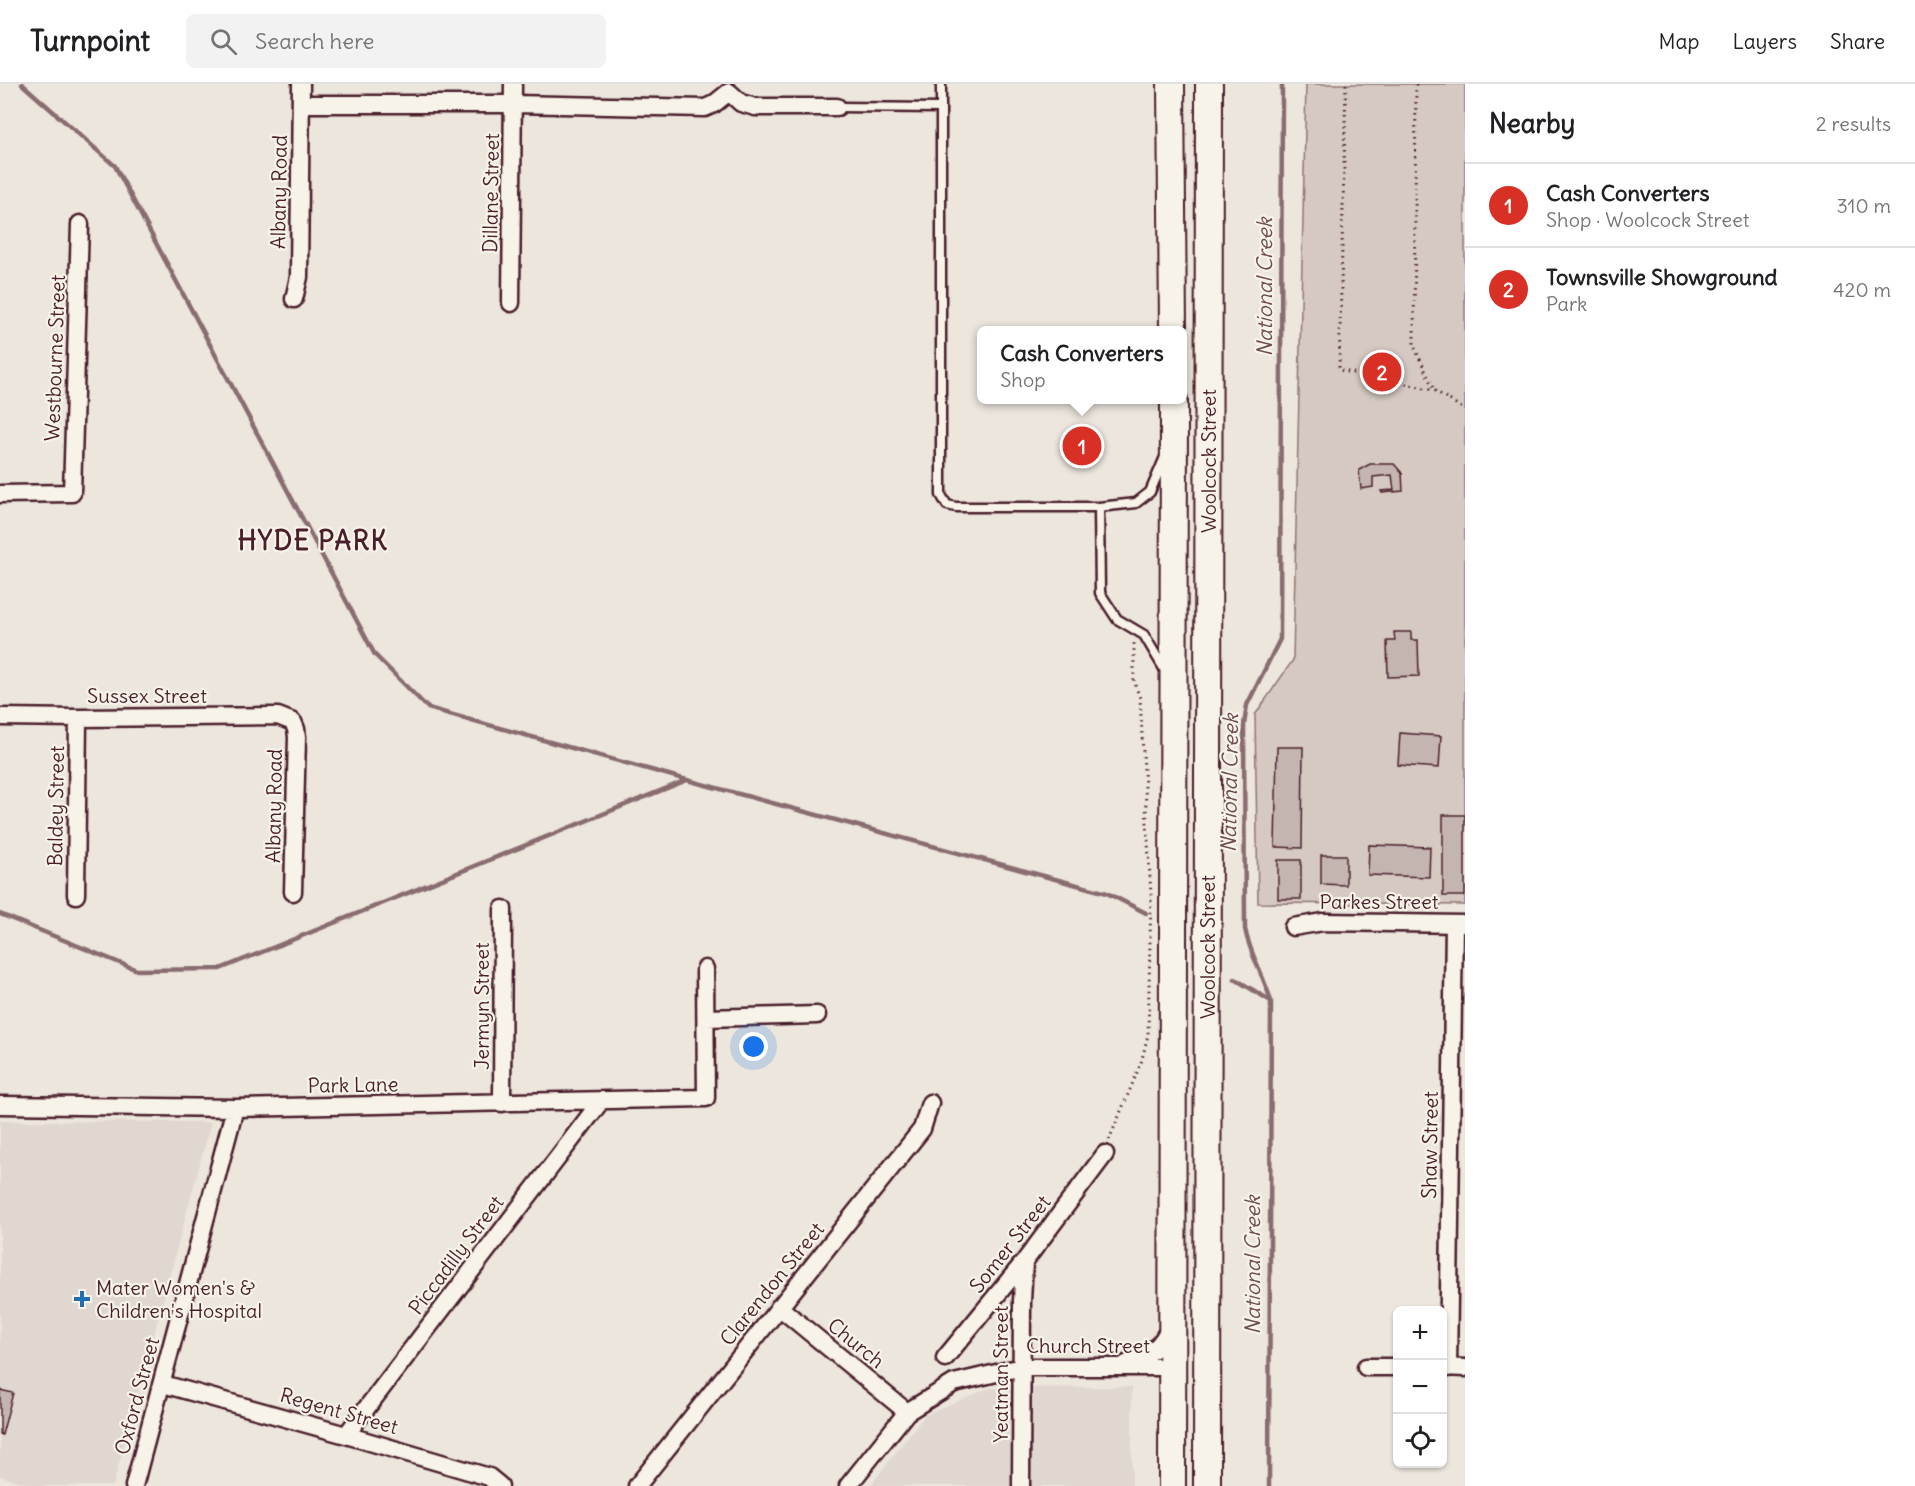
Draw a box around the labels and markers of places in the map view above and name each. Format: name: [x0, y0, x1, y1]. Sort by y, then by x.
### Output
pin: 2: [1362, 350, 1402, 394]
pin: 1: [1062, 424, 1102, 469]
place label: Mater Women's & Children's Hospital: [96, 1275, 262, 1323]
marker: Mater Women's & Children's Hospital: [73, 1290, 91, 1308]

